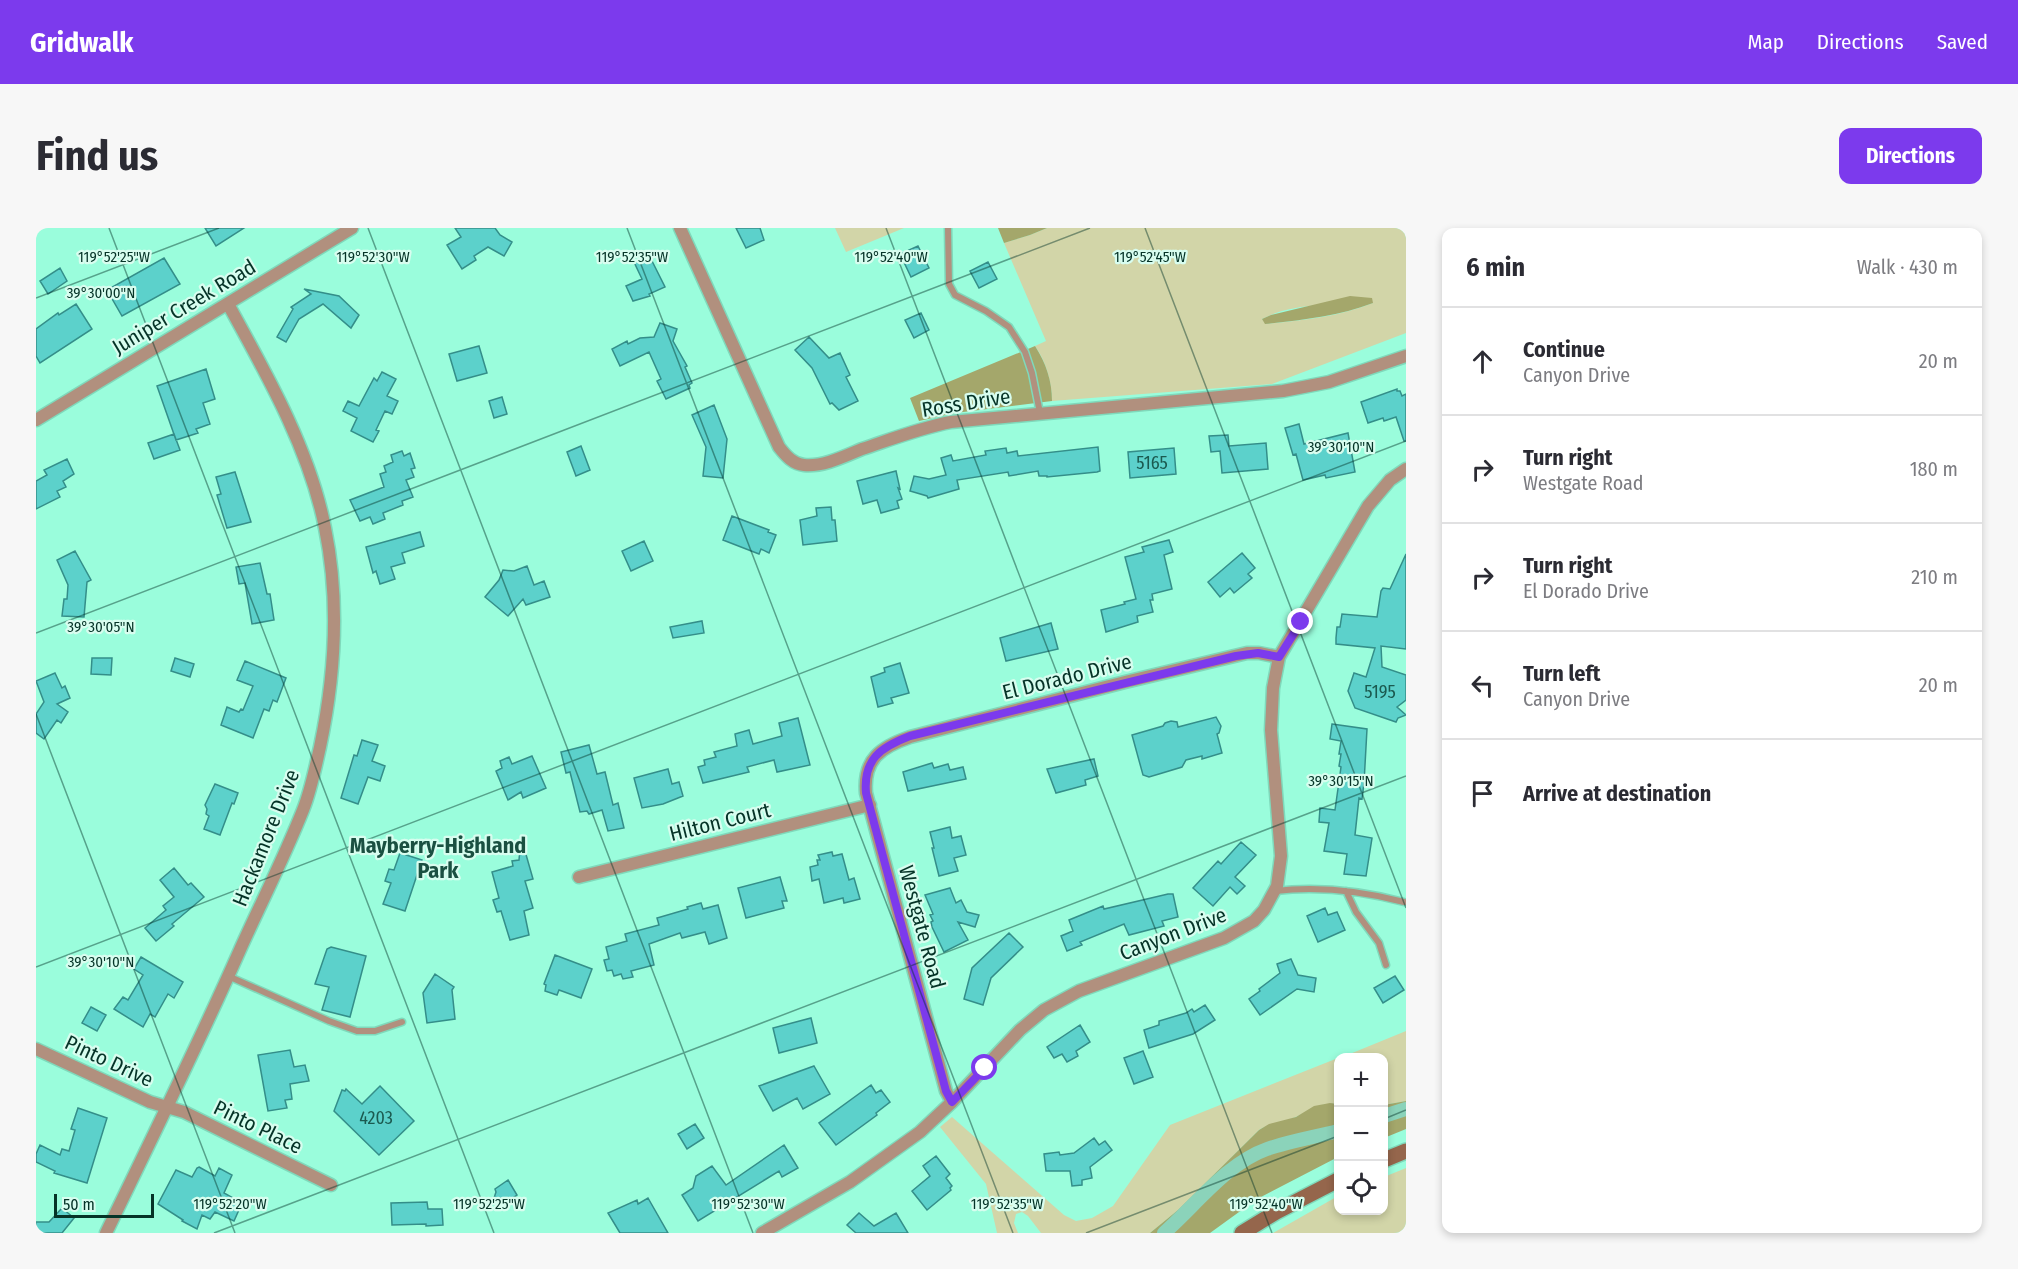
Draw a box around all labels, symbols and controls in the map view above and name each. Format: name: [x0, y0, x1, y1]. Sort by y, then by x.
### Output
text: Gridwalk: [30, 26, 134, 59]
text: Map: [1747, 29, 1784, 55]
text: Directions: [1817, 29, 1904, 55]
text: Saved: [1937, 29, 1988, 55]
button: Directions: [1839, 128, 1982, 184]
text: Find us: [36, 131, 158, 181]
text: 119°52'25"W: [78, 248, 150, 266]
text: 119°52'30"W: [336, 248, 410, 266]
text: 119°52'35"W: [596, 248, 668, 266]
text: 119°52'40"W: [854, 248, 928, 266]
text: 119°52'45"W: [1114, 248, 1186, 266]
text: 6 min: [1466, 252, 1525, 283]
street label: Juniper Creek Road: [107, 254, 261, 360]
text: Walk · 430 m: [1857, 255, 1958, 279]
text: 39°30'00"N: [67, 284, 135, 302]
text: Continue: [1523, 336, 1605, 363]
icon: ahead: [1466, 345, 1499, 378]
text: 20 m: [1919, 349, 1958, 373]
text: Canyon Drive: [1523, 363, 1630, 387]
street label: Ross Drive: [920, 383, 1012, 423]
text: 39°30'10"N: [1308, 438, 1374, 456]
text: Turn right: [1523, 444, 1612, 471]
house number: 5165: [1136, 452, 1168, 474]
icon: right: [1466, 453, 1499, 486]
text: 180 m: [1910, 457, 1958, 481]
text: Westgate Road: [1523, 471, 1644, 495]
text: Turn right: [1523, 552, 1612, 579]
icon: right: [1466, 561, 1499, 594]
text: 210 m: [1911, 565, 1958, 589]
text: El Dorado Drive: [1523, 579, 1649, 603]
route end: [1287, 608, 1313, 634]
text: 39°30'05"N: [67, 618, 135, 636]
street label: El Dorado Drive: [1000, 648, 1134, 706]
text: Turn left: [1523, 660, 1601, 687]
icon: left: [1466, 669, 1499, 702]
text: 20 m: [1919, 673, 1958, 697]
house number: 5195: [1364, 681, 1396, 703]
text: Canyon Drive: [1523, 687, 1630, 711]
street label: Hackamore Drive: [227, 766, 305, 910]
text: 39°30'15"N: [1308, 772, 1374, 790]
icon: arrive: [1466, 777, 1499, 810]
text: Arrive at destination: [1523, 780, 1711, 807]
street label: Hilton Court: [667, 797, 774, 847]
district label: Mayberry-Highland Park: [350, 832, 526, 884]
street label: Westgate Road: [893, 863, 951, 991]
street label: Canyon Drive: [1116, 902, 1230, 966]
text: 39°30'10"N: [68, 953, 134, 971]
street label: Pinto Drive: [61, 1029, 157, 1093]
map controls: [1334, 1053, 1388, 1215]
button: +: [1334, 1053, 1388, 1107]
route start: [971, 1054, 997, 1080]
street label: Pinto Place: [209, 1094, 307, 1160]
house number: 4203: [359, 1107, 393, 1129]
button: −: [1334, 1107, 1388, 1161]
button: locate: [1334, 1161, 1388, 1215]
scale bar: [54, 1191, 154, 1218]
text: 50 m: [63, 1195, 95, 1214]
text: 119°52'20"W: [193, 1195, 267, 1213]
text: 119°52'25"W: [453, 1195, 525, 1213]
text: 119°52'30"W: [711, 1195, 785, 1213]
text: 119°52'35"W: [971, 1195, 1043, 1213]
text: 119°52'40"W: [1229, 1195, 1303, 1213]

